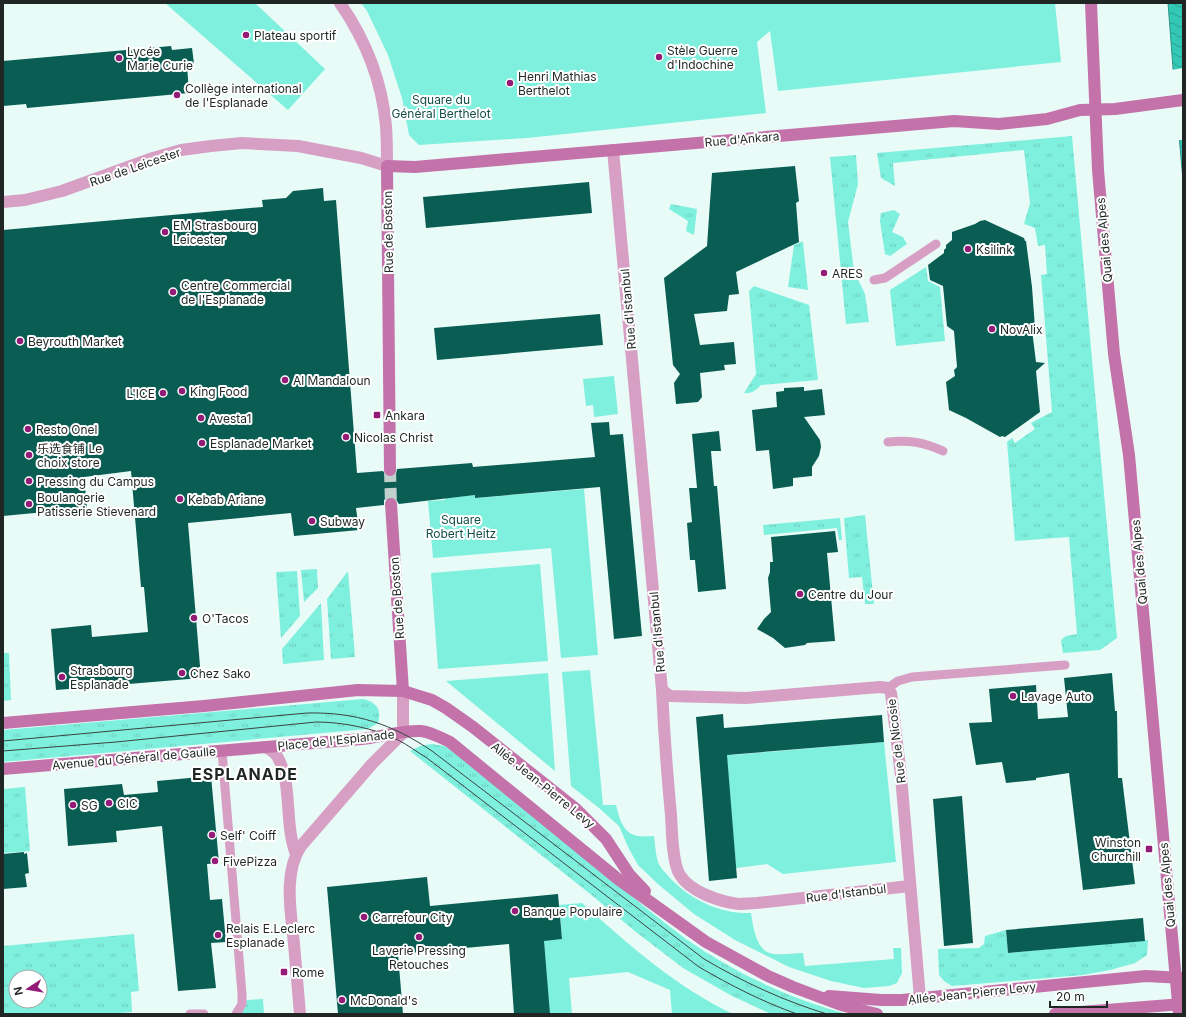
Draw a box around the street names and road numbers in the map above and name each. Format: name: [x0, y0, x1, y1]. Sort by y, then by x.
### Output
street label: Rue d'Ankara: [704, 128, 780, 150]
street label: Rue de Leicester: [88, 144, 183, 190]
street label: Rue de Boston: [380, 191, 396, 273]
street label: Quai des Alpes: [1093, 197, 1115, 283]
street label: Rue d'Istanbul: [617, 268, 639, 350]
street label: Quai des Alpes: [1128, 519, 1150, 605]
street label: Rue de Boston: [387, 556, 407, 640]
street label: Rue d'Istanbul: [646, 591, 668, 673]
street label: Rue de Nicosie: [883, 698, 909, 784]
street label: Place de l'Esplanade: [277, 726, 395, 754]
street label: Allée Jean-Pierre Levy: [488, 739, 598, 832]
street label: Avenue du Général de Gaulle: [52, 743, 216, 773]
street label: Quai des Alpes: [1156, 842, 1178, 928]
street label: Rue d'Istanbul: [805, 881, 887, 905]
street label: Allée Jean-Pierre Levy: [907, 979, 1037, 1007]

